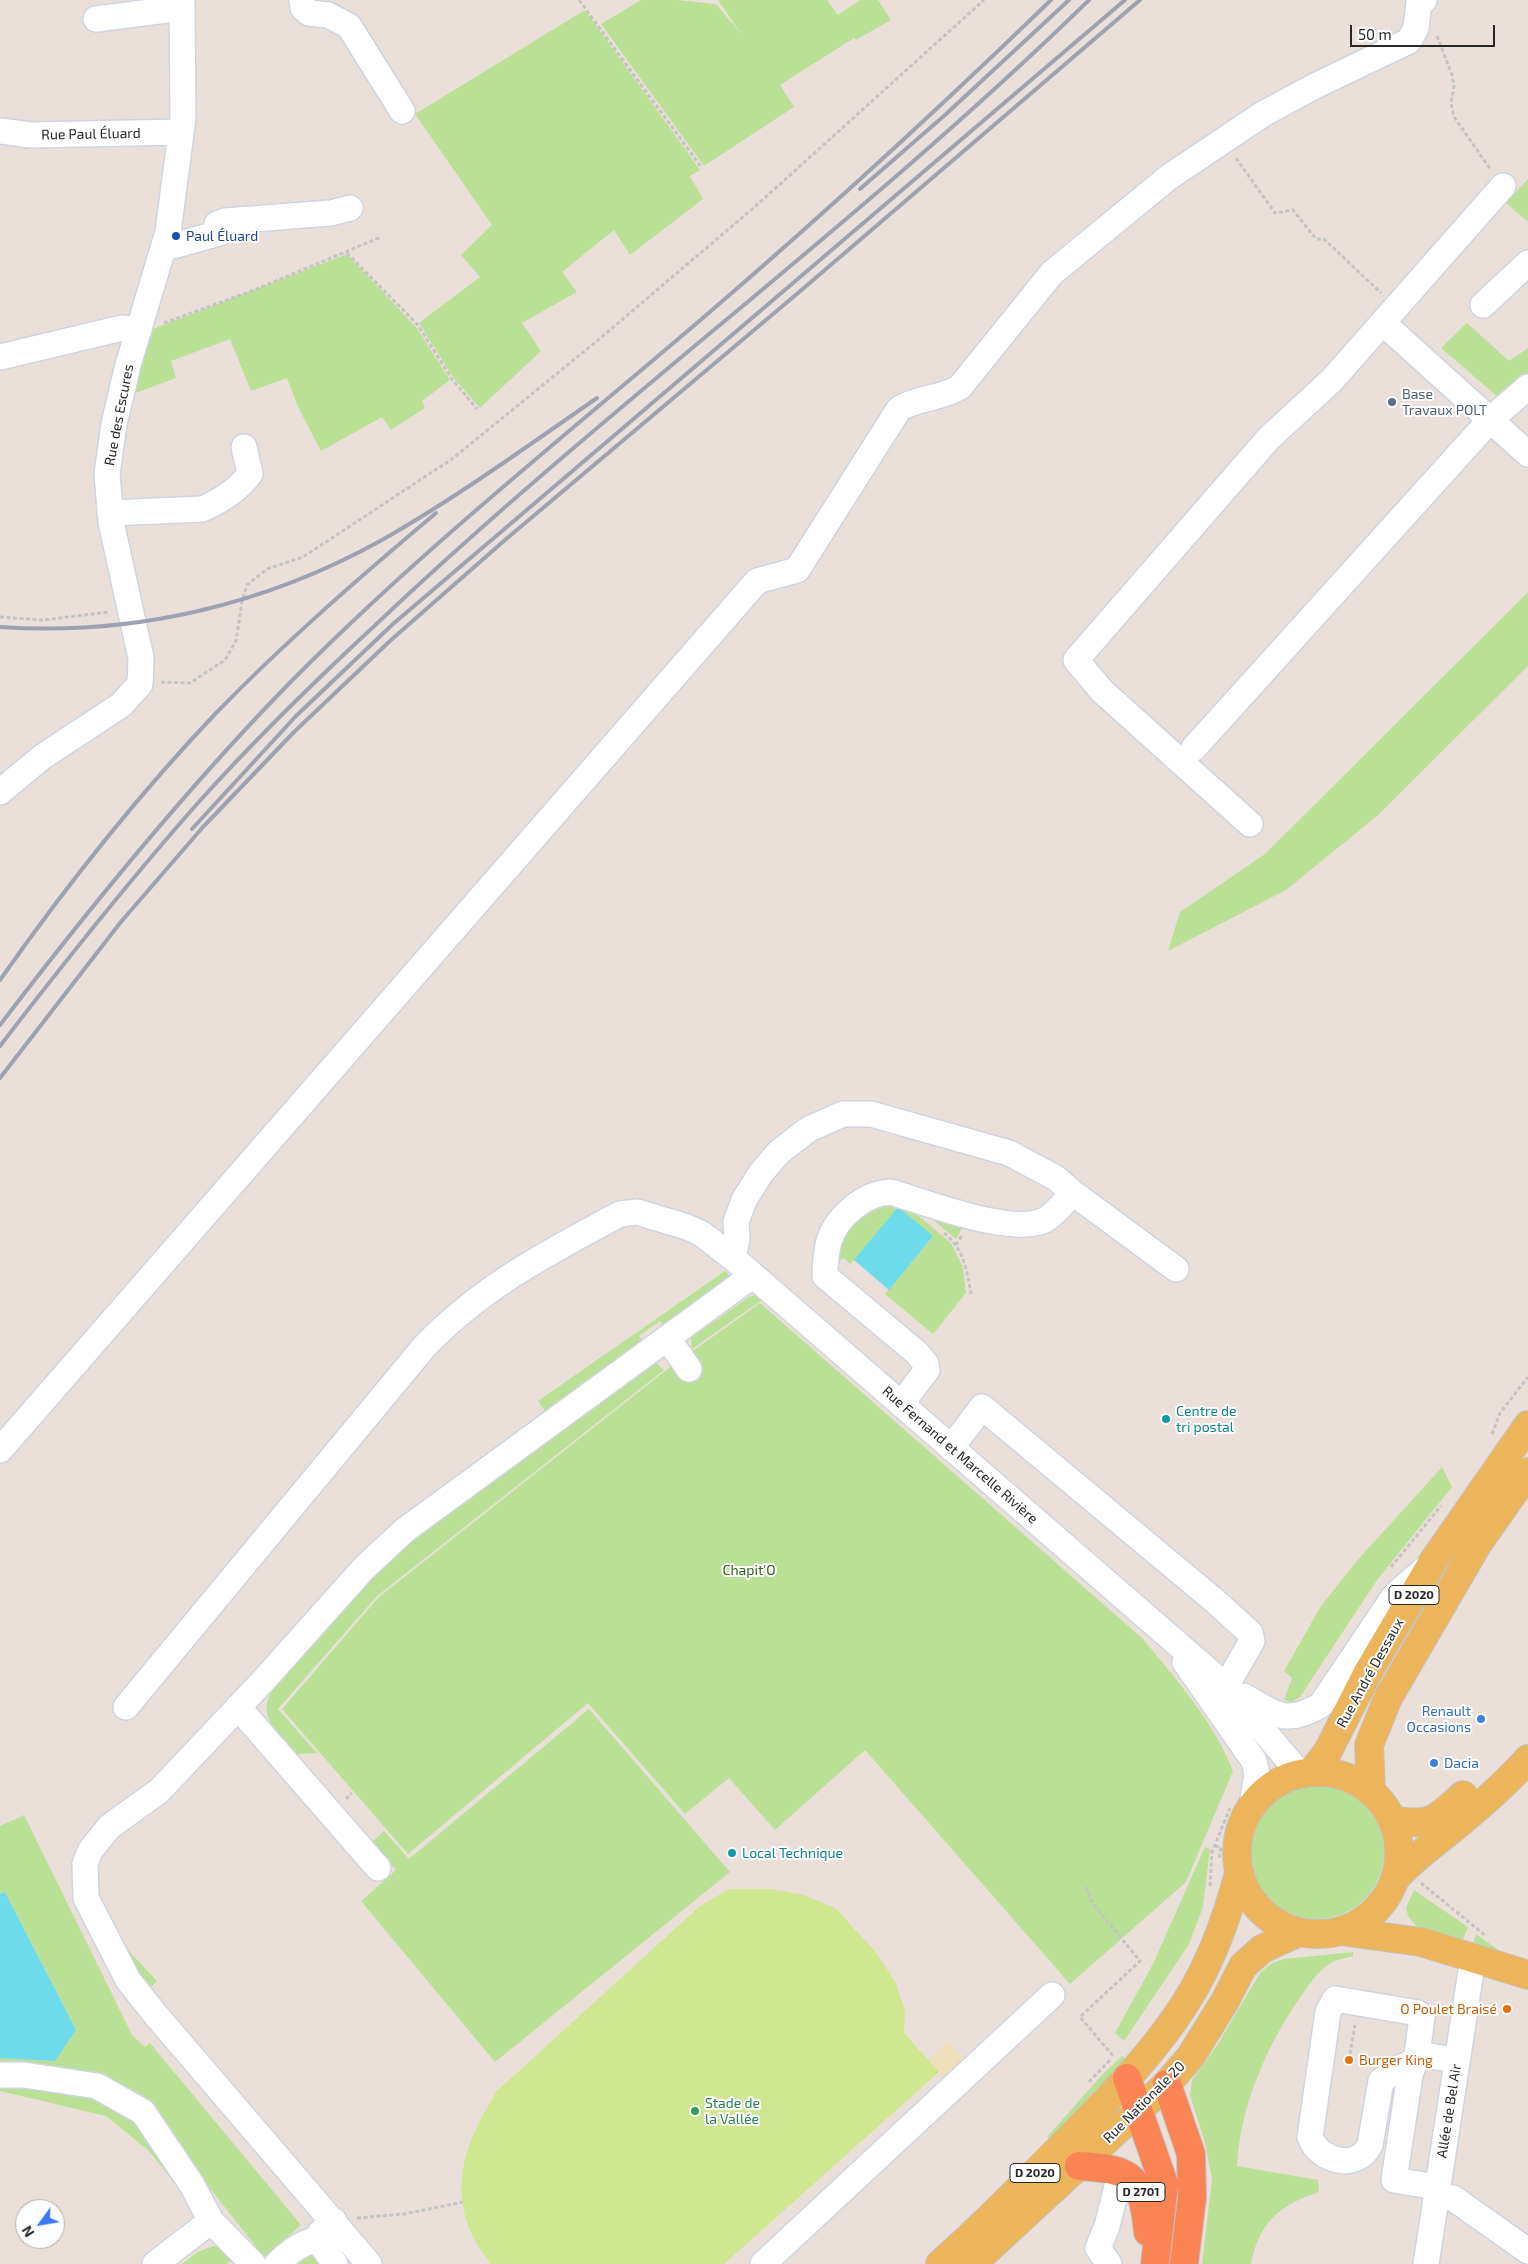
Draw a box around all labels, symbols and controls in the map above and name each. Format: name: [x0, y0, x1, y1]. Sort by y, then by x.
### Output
scale bar: [1353, 15, 1498, 47]
text: 50 m: [1358, 25, 1392, 43]
street label: Rue Paul Éluard: [41, 125, 141, 143]
place label: Paul Éluard: [186, 228, 258, 244]
marker: Paul Éluard: [170, 230, 182, 242]
street label: Rue des Escures: [101, 363, 137, 467]
place label: Base Travaux POLT: [1402, 386, 1487, 418]
marker: Base Travaux POLT: [1386, 396, 1398, 408]
street label: Rue Fernand et Marcelle Rivière: [879, 1383, 1041, 1527]
place label: Centre de tri postal: [1176, 1403, 1237, 1435]
marker: Centre de tri postal: [1160, 1413, 1172, 1425]
park label: Chapit'O: [722, 1562, 776, 1578]
road number: D 2020: [1389, 1586, 1439, 1604]
street label: Rue André Dessaux: [1333, 1615, 1407, 1731]
place label: Renault Occasions: [1407, 1703, 1471, 1735]
marker: Renault Occasions: [1475, 1713, 1487, 1725]
place label: Dacia: [1444, 1755, 1479, 1771]
marker: Dacia: [1428, 1757, 1440, 1769]
place label: Local Technique: [742, 1845, 843, 1861]
marker: Local Technique: [726, 1847, 738, 1859]
place label: O Poulet Braisé: [1400, 2001, 1497, 2017]
marker: O Poulet Braisé: [1501, 2003, 1513, 2015]
place label: Burger King: [1359, 2052, 1433, 2068]
marker: Burger King: [1343, 2054, 1355, 2066]
street label: Rue Nationale 20: [1100, 2058, 1188, 2146]
street label: Allée de Bel Air: [1433, 2063, 1465, 2159]
place label: Stade de la Vallée: [705, 2095, 760, 2128]
marker: Stade de la Vallée: [689, 2105, 701, 2117]
road number: D 2020: [1010, 2164, 1060, 2182]
road number: D 2701: [1117, 2182, 1165, 2202]
north arrow: [15, 2199, 65, 2249]
text: N: [18, 2223, 38, 2240]

